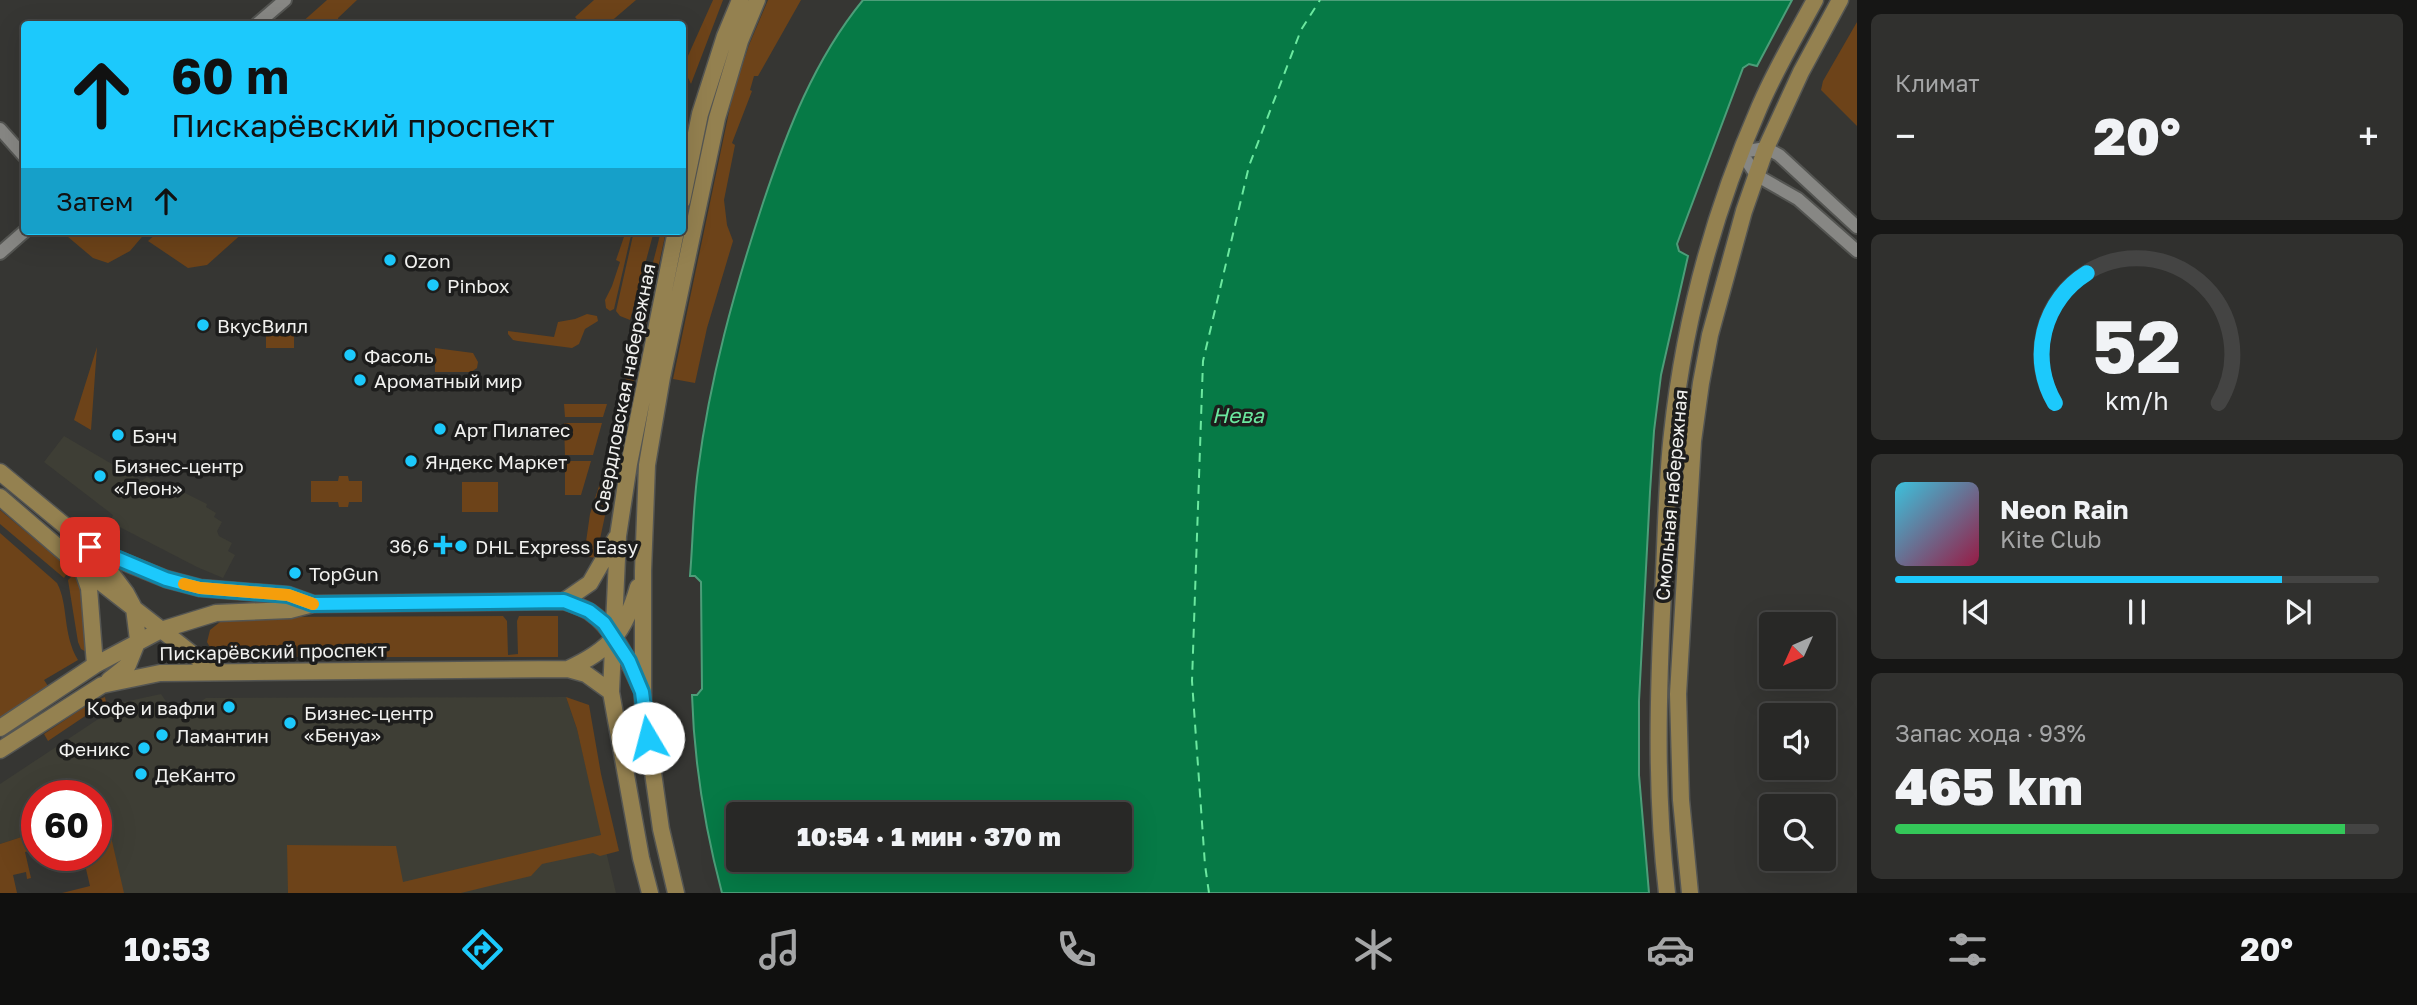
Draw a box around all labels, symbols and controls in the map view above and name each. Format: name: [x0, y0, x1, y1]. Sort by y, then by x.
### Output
text: 60 m: [171, 46, 289, 105]
icon: ahead: [56, 49, 147, 140]
text: Климат: [1895, 69, 1980, 97]
text: 20°: [2094, 104, 2180, 166]
text: Пискарёвский проспект: [171, 106, 555, 144]
text: −: [1895, 113, 1916, 158]
text: +: [2358, 113, 2379, 158]
icon: ahead: [147, 182, 185, 220]
text: Затем: [56, 186, 133, 217]
place label: Ozon: [404, 249, 451, 272]
marker: Ozon: [382, 252, 398, 268]
street label: Свердловская набережная: [588, 261, 660, 515]
place label: Pinbox: [447, 274, 509, 297]
marker: Pinbox: [425, 277, 441, 293]
text: 52: [2093, 302, 2181, 389]
place label: ВкусВилл: [217, 314, 308, 337]
marker: ВкусВилл: [195, 317, 211, 333]
place label: Фасоль: [364, 344, 434, 367]
marker: Фасоль: [342, 347, 358, 363]
place label: Ароматный мир: [374, 369, 522, 392]
marker: Ароматный мир: [352, 372, 368, 388]
text: km/h: [2105, 384, 2169, 415]
street label: Смольная набережная: [1650, 388, 1692, 602]
water label: Нева: [1212, 402, 1265, 428]
place label: Арт Пилатес: [454, 418, 570, 441]
marker: Арт Пилатес: [432, 421, 448, 437]
place label: Бэнч: [132, 424, 177, 447]
marker: Бэнч: [110, 427, 126, 443]
place label: Яндекс Маркет: [425, 450, 567, 473]
marker: Яндекс Маркет: [403, 453, 419, 469]
place label: Бизнес-центр «Леон»: [114, 454, 244, 499]
marker: Бизнес-центр «Леон»: [92, 468, 108, 484]
text: Neon Rain: [2000, 494, 2129, 525]
pin: [60, 517, 120, 577]
text: Kite Club: [2000, 525, 2101, 553]
icon: arrive: [71, 528, 109, 566]
place label: 36,6: [389, 534, 429, 557]
place label: DHL Express Easy: [475, 535, 638, 558]
marker: 36,6: [435, 537, 451, 553]
marker: DHL Express Easy: [453, 538, 469, 554]
place label: TopGun: [309, 562, 379, 585]
marker: TopGun: [287, 565, 303, 581]
icon: previous: [1957, 593, 1995, 631]
icon: pause: [2118, 593, 2156, 631]
icon: next: [2279, 593, 2317, 631]
north arrow: [1759, 612, 1836, 690]
map controls: [1759, 612, 1836, 871]
street label: Пискарёвский проспект: [159, 638, 387, 664]
place label: Кофе и вафли: [86, 696, 215, 719]
marker: Кофе и вафли: [221, 699, 237, 715]
place label: Бизнес-центр «Бенуа»: [304, 701, 434, 746]
position arrow: [611, 701, 685, 775]
button: sound: [1759, 703, 1836, 780]
marker: Бизнес-центр «Бенуа»: [282, 715, 298, 731]
text: Запас хода · 93%: [1895, 719, 2086, 747]
place label: Ламантин: [176, 724, 269, 747]
marker: Ламантин: [154, 727, 170, 743]
place label: Феникс: [59, 737, 130, 760]
marker: Феникс: [136, 740, 152, 756]
text: 465 km: [1895, 754, 2083, 816]
place label: ДеКанто: [155, 763, 236, 786]
marker: ДеКанто: [133, 766, 149, 782]
speed limit sign: 60: [21, 780, 112, 871]
button: search: [1759, 794, 1836, 871]
text: 10:54 · 1 мин · 370 m: [797, 821, 1061, 852]
icon: directions: [458, 925, 507, 974]
icon: music: [755, 925, 804, 974]
icon: phone: [1052, 925, 1101, 974]
icon: climate: [1349, 925, 1398, 974]
icon: car: [1646, 925, 1695, 974]
icon: filters: [1943, 925, 1992, 974]
text: 10:53: [124, 930, 211, 968]
text: 20°: [2240, 930, 2293, 968]

